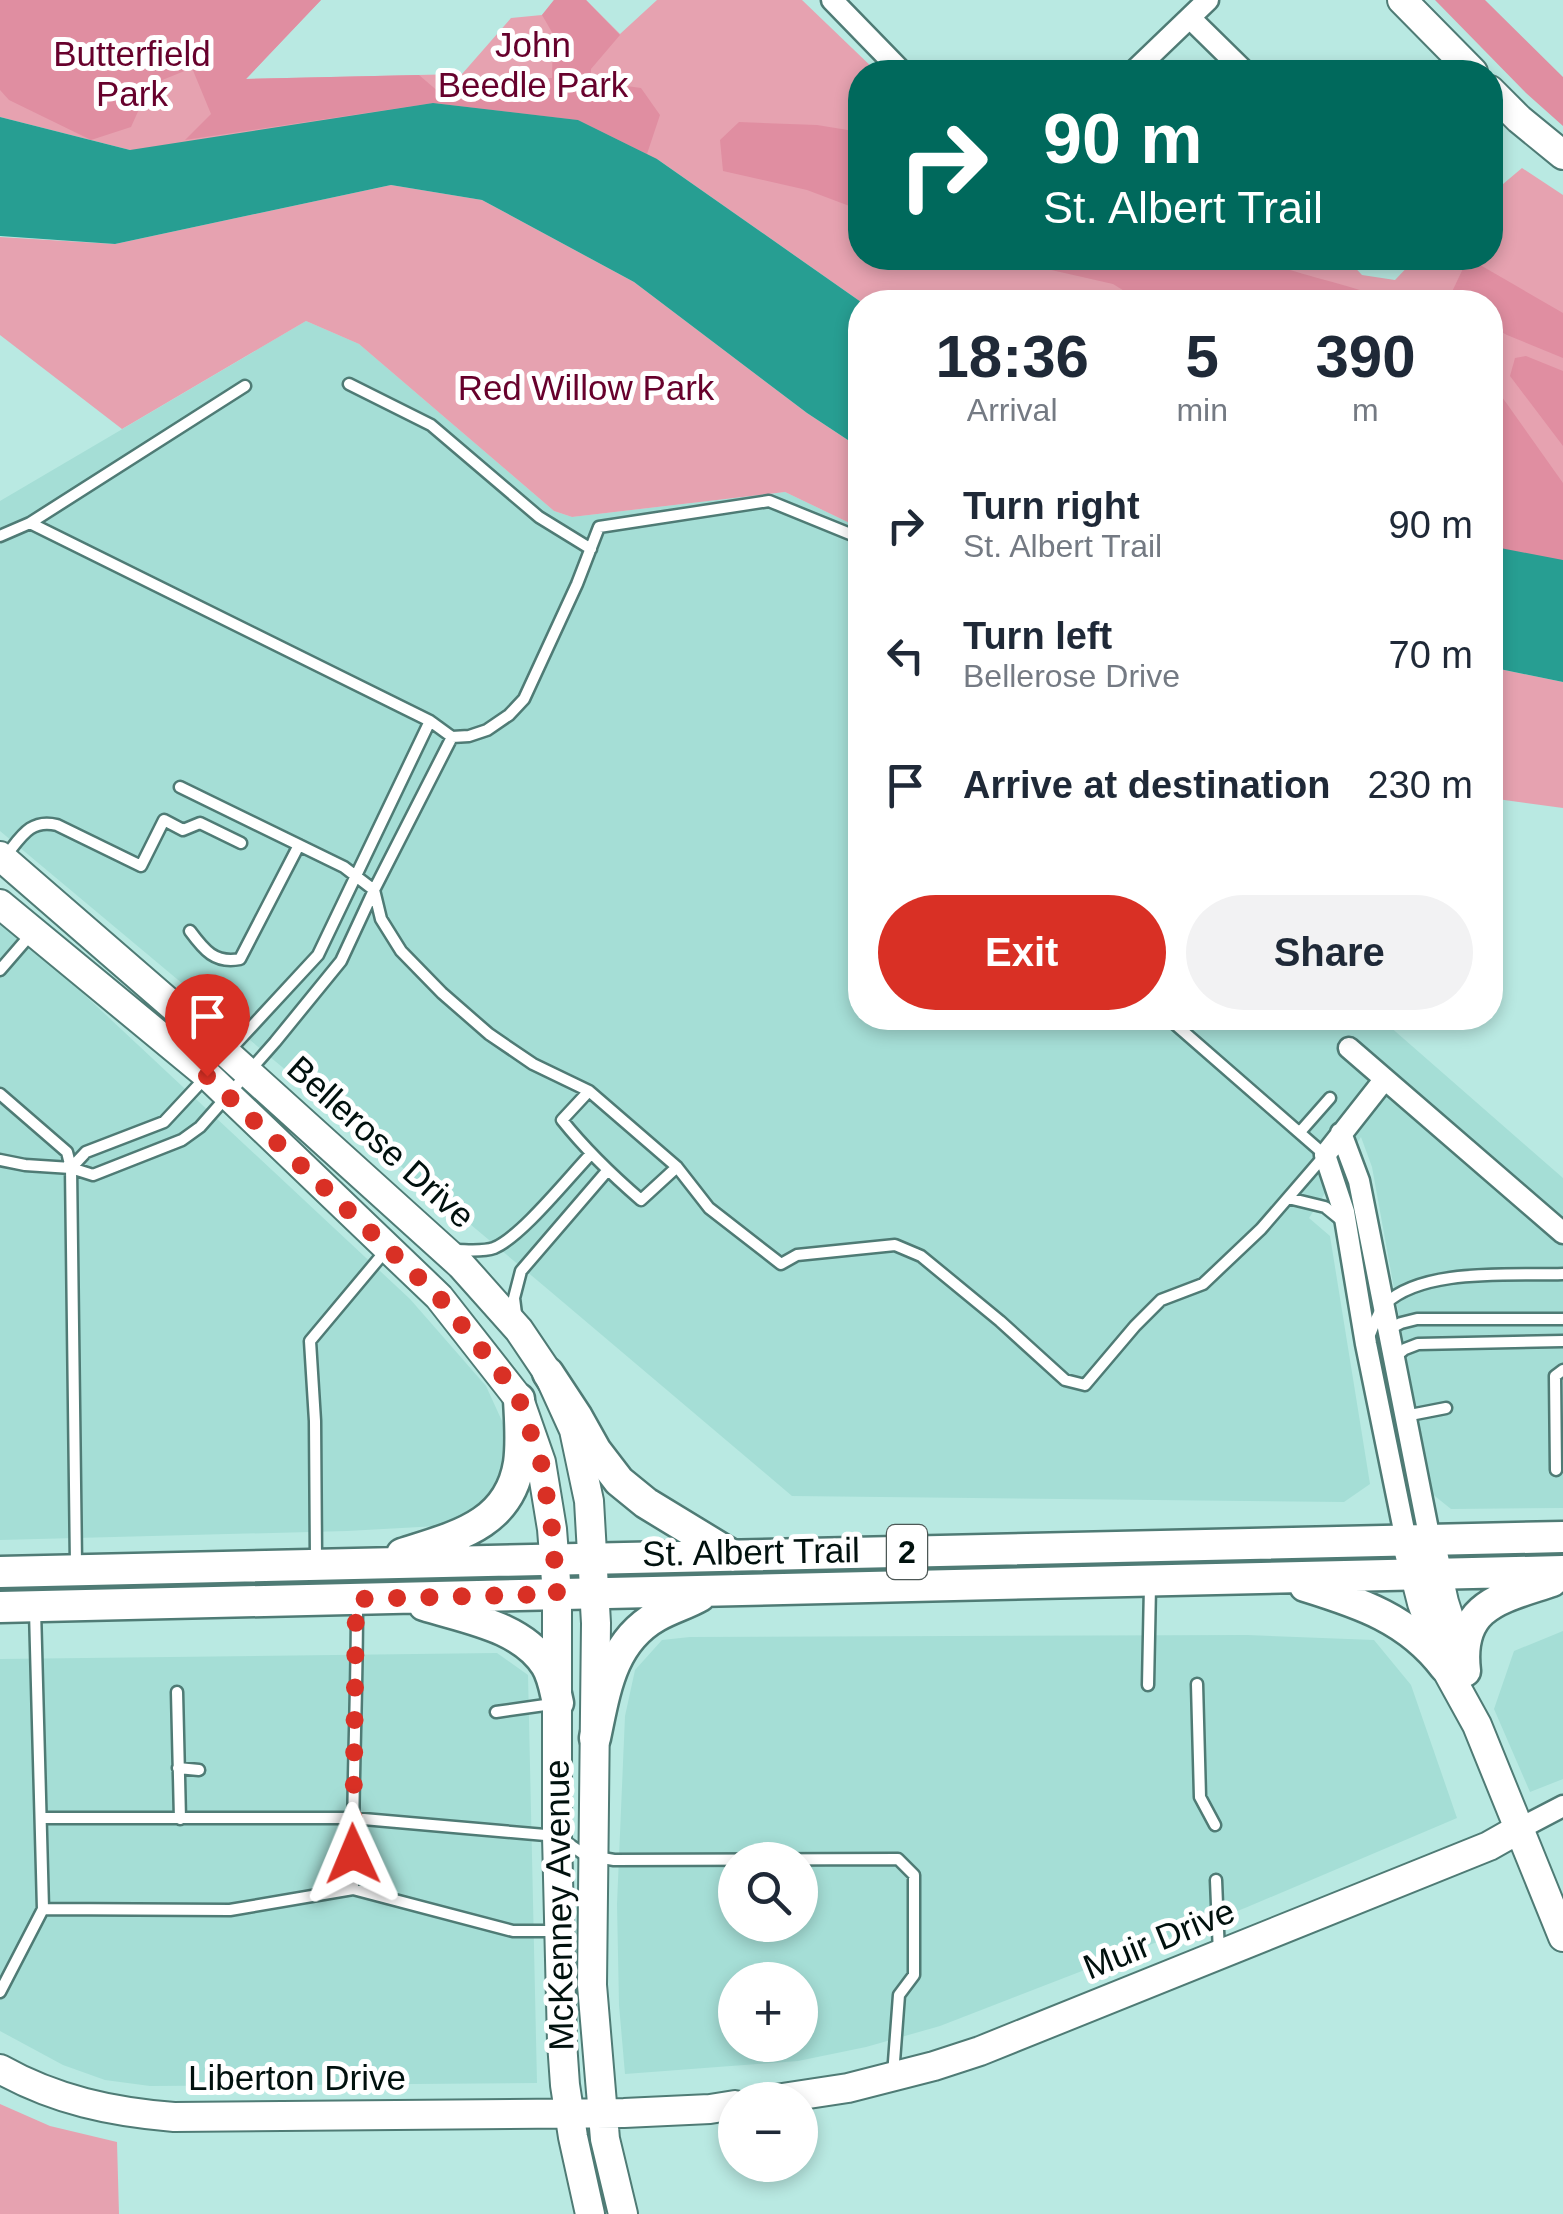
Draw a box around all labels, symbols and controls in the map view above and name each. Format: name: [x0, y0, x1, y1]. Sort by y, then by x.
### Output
park label: John Beedle Park: [438, 25, 629, 104]
park label: Butterfield Park: [53, 34, 211, 113]
icon: right: [878, 100, 1008, 230]
text: 90 m: [1043, 100, 1203, 178]
text: St. Albert Trail: [1043, 182, 1323, 233]
text: 18:36: [935, 323, 1089, 390]
text: 5: [1185, 323, 1219, 390]
text: 390: [1315, 323, 1416, 390]
park label: Red Willow Park: [458, 368, 715, 407]
text: Arrival: [967, 392, 1058, 428]
text: min: [1176, 392, 1228, 428]
text: m: [1352, 392, 1379, 428]
text: Turn right: [963, 485, 1140, 527]
icon: right: [878, 498, 933, 553]
text: 90 m: [1389, 504, 1473, 546]
text: St. Albert Trail: [963, 528, 1162, 564]
text: Turn left: [963, 615, 1112, 657]
icon: left: [878, 628, 933, 683]
text: 70 m: [1389, 634, 1473, 676]
text: Bellerose Drive: [963, 658, 1180, 694]
icon: arrive: [878, 758, 933, 813]
text: Arrive at destination: [963, 764, 1330, 806]
text: 230 m: [1367, 764, 1473, 806]
button: Exit: [878, 895, 1166, 1010]
button: Share: [1186, 895, 1473, 1010]
pin: [165, 974, 250, 1077]
icon: arrive: [180, 989, 235, 1044]
street label: Bellerose Drive: [280, 1048, 483, 1236]
road number: 2: [887, 1525, 927, 1579]
street label: St. Albert Trail: [642, 1530, 860, 1573]
street label: McKenney Avenue: [536, 1759, 581, 2051]
position arrow: [301, 1802, 405, 1906]
map controls: [718, 1842, 818, 2182]
button: search: [718, 1842, 818, 1942]
street label: Muir Drive: [1078, 1891, 1240, 1986]
button: +: [718, 1962, 818, 2062]
street label: Liberton Drive: [188, 2058, 406, 2097]
button: −: [718, 2082, 818, 2182]

